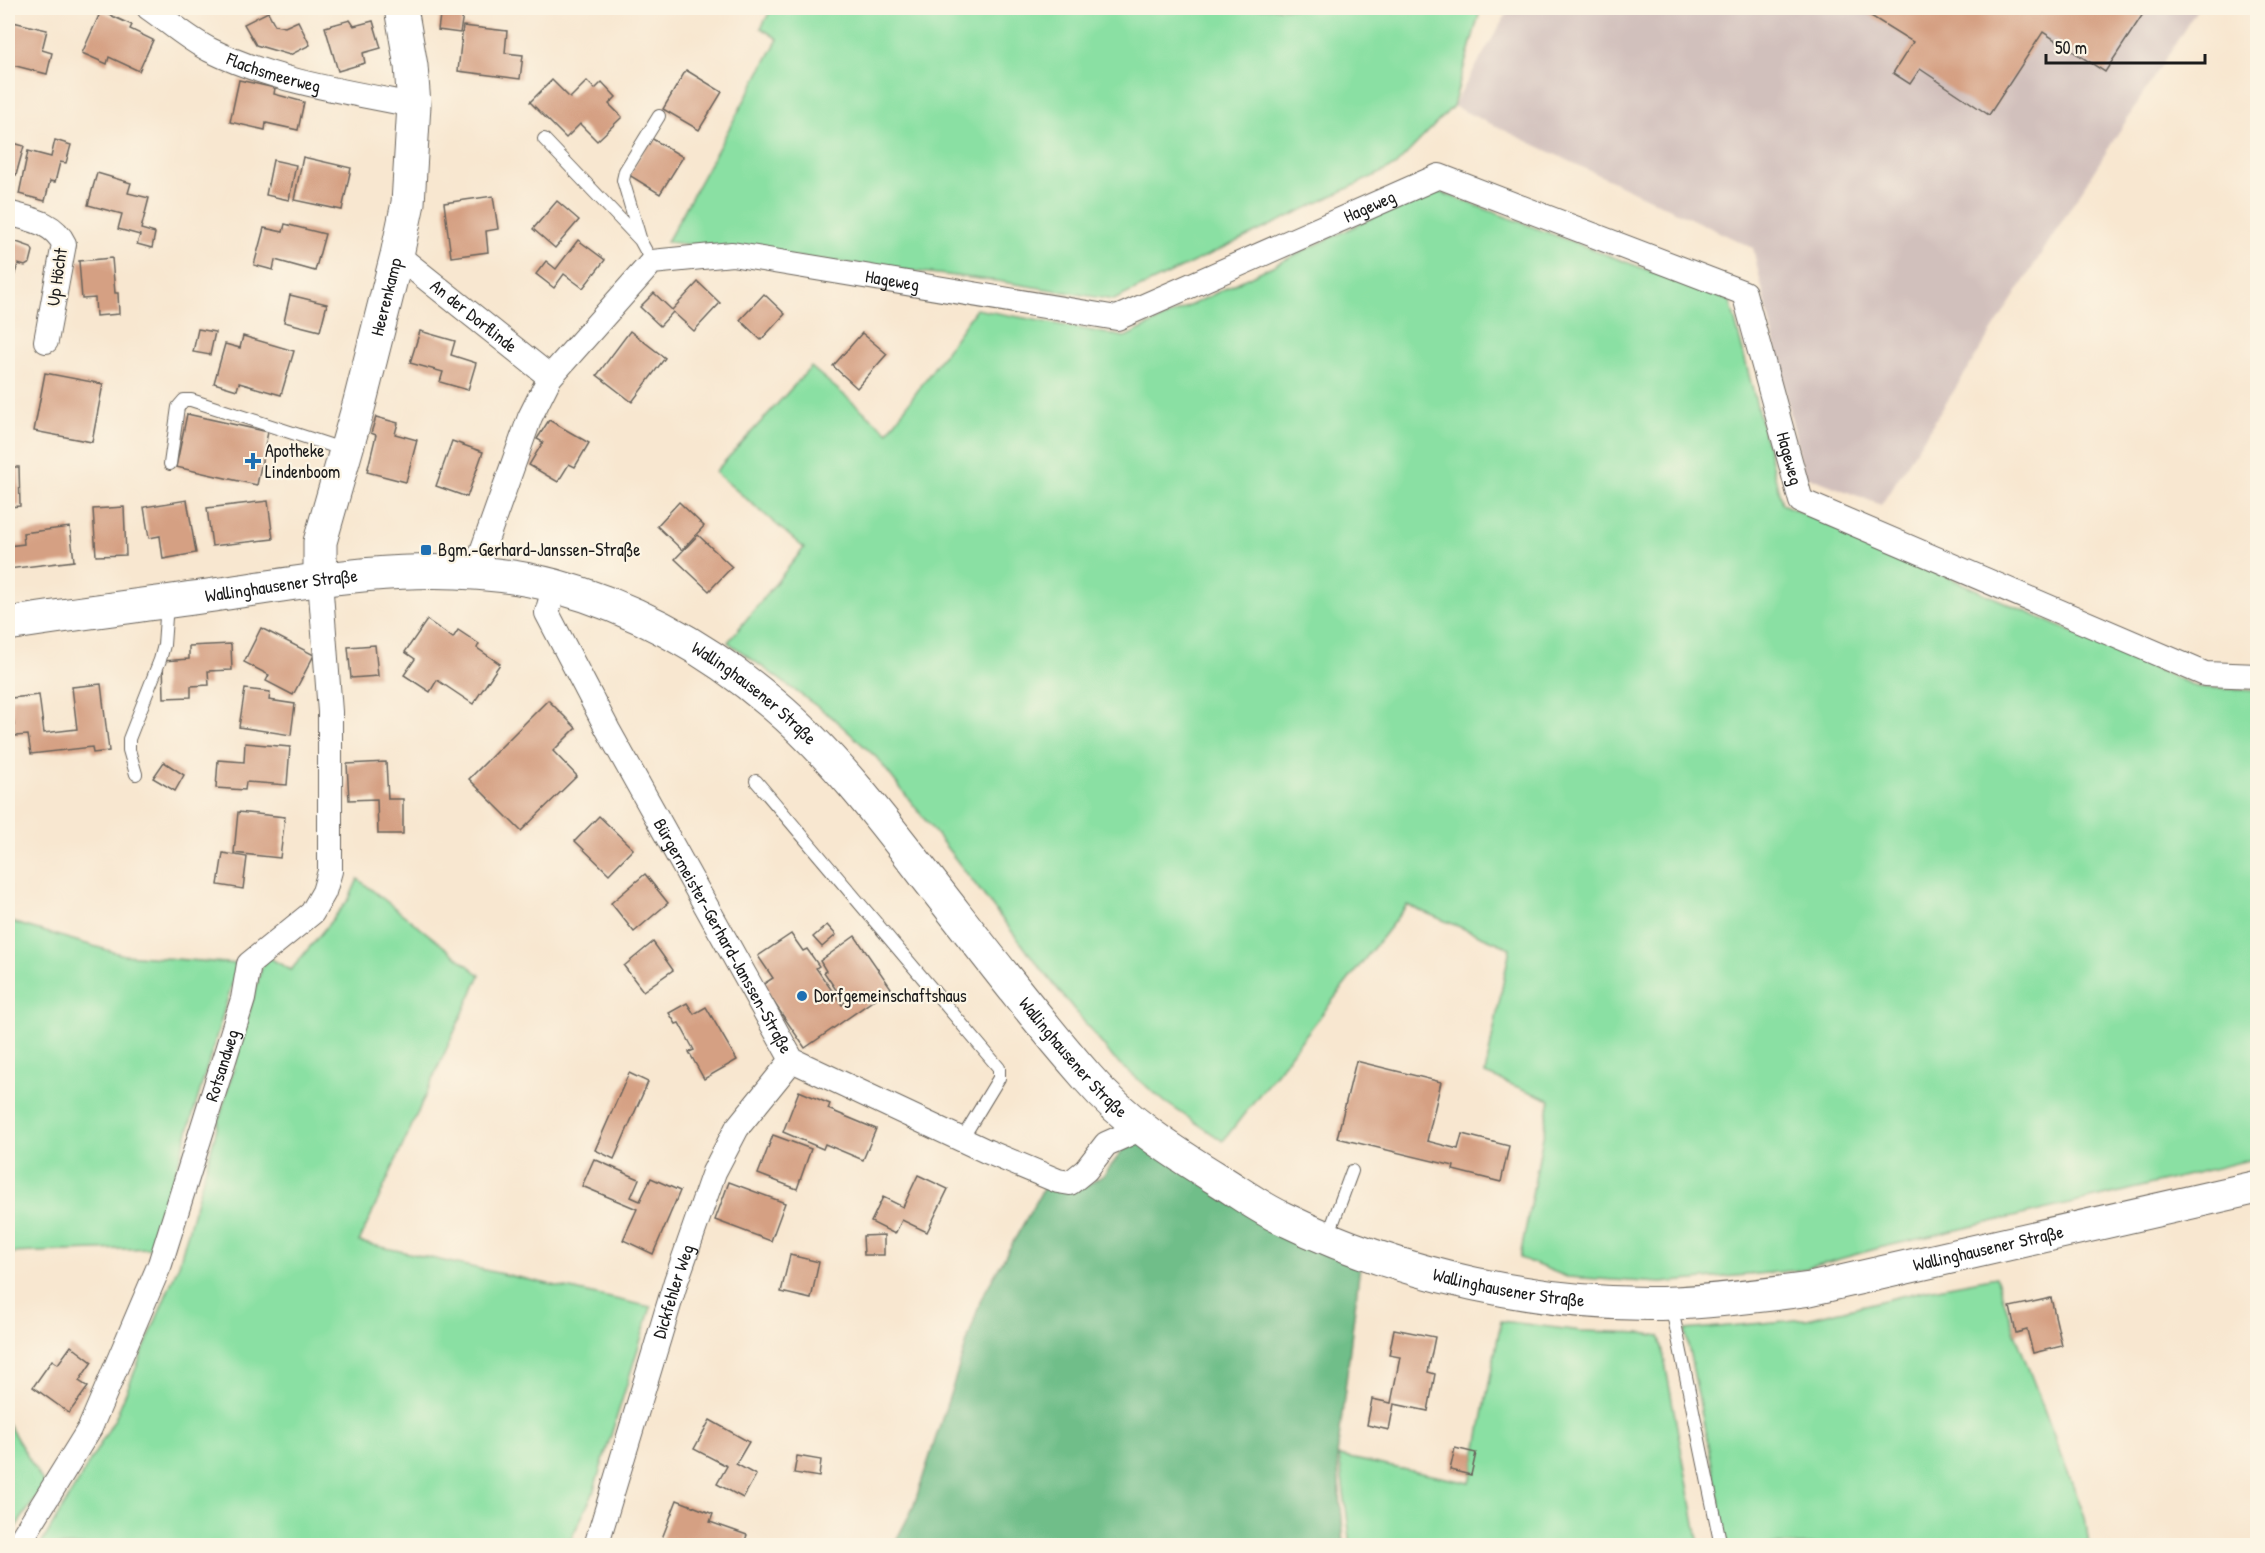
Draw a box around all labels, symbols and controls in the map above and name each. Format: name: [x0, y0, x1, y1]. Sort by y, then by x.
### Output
scale bar: [2046, 27, 2205, 65]
text: 50 m: [2055, 35, 2087, 60]
street label: Flachsmeerweg: [222, 46, 323, 98]
street label: Hageweg: [1340, 184, 1399, 228]
street label: Up Höcht: [40, 246, 73, 307]
street label: Heerenkamp: [364, 255, 408, 338]
street label: Hageweg: [864, 263, 921, 297]
street label: An der Dorflinde: [425, 273, 523, 358]
street label: Hageweg: [1771, 429, 1809, 488]
place label: Apotheke Lindenboom: [265, 438, 340, 484]
marker: Apotheke Lindenboom: [246, 454, 260, 468]
place label: Bgm.-Gerhard-Janssen-Straße: [438, 537, 640, 562]
marker: Bgm.-Gerhard-Janssen-Straße: [419, 543, 433, 557]
street label: Wallinghausener Straße: [203, 563, 359, 608]
street label: Wallinghausener Straße: [687, 635, 823, 750]
street label: Bürgermeister-Gerhard-Janssen-Straße: [648, 814, 799, 1058]
place label: Dorfgemeinschaftshaus: [814, 983, 967, 1008]
marker: Dorfgemeinschaftshaus: [795, 989, 809, 1003]
street label: Wallinghausener Straße: [1013, 992, 1133, 1123]
street label: Rotsandweg: [199, 1026, 245, 1105]
street label: Wallinghausener Straße: [1910, 1219, 2066, 1277]
street label: Dickfehler Weg: [646, 1241, 700, 1342]
street label: Wallinghausener Straße: [1430, 1261, 1586, 1313]

